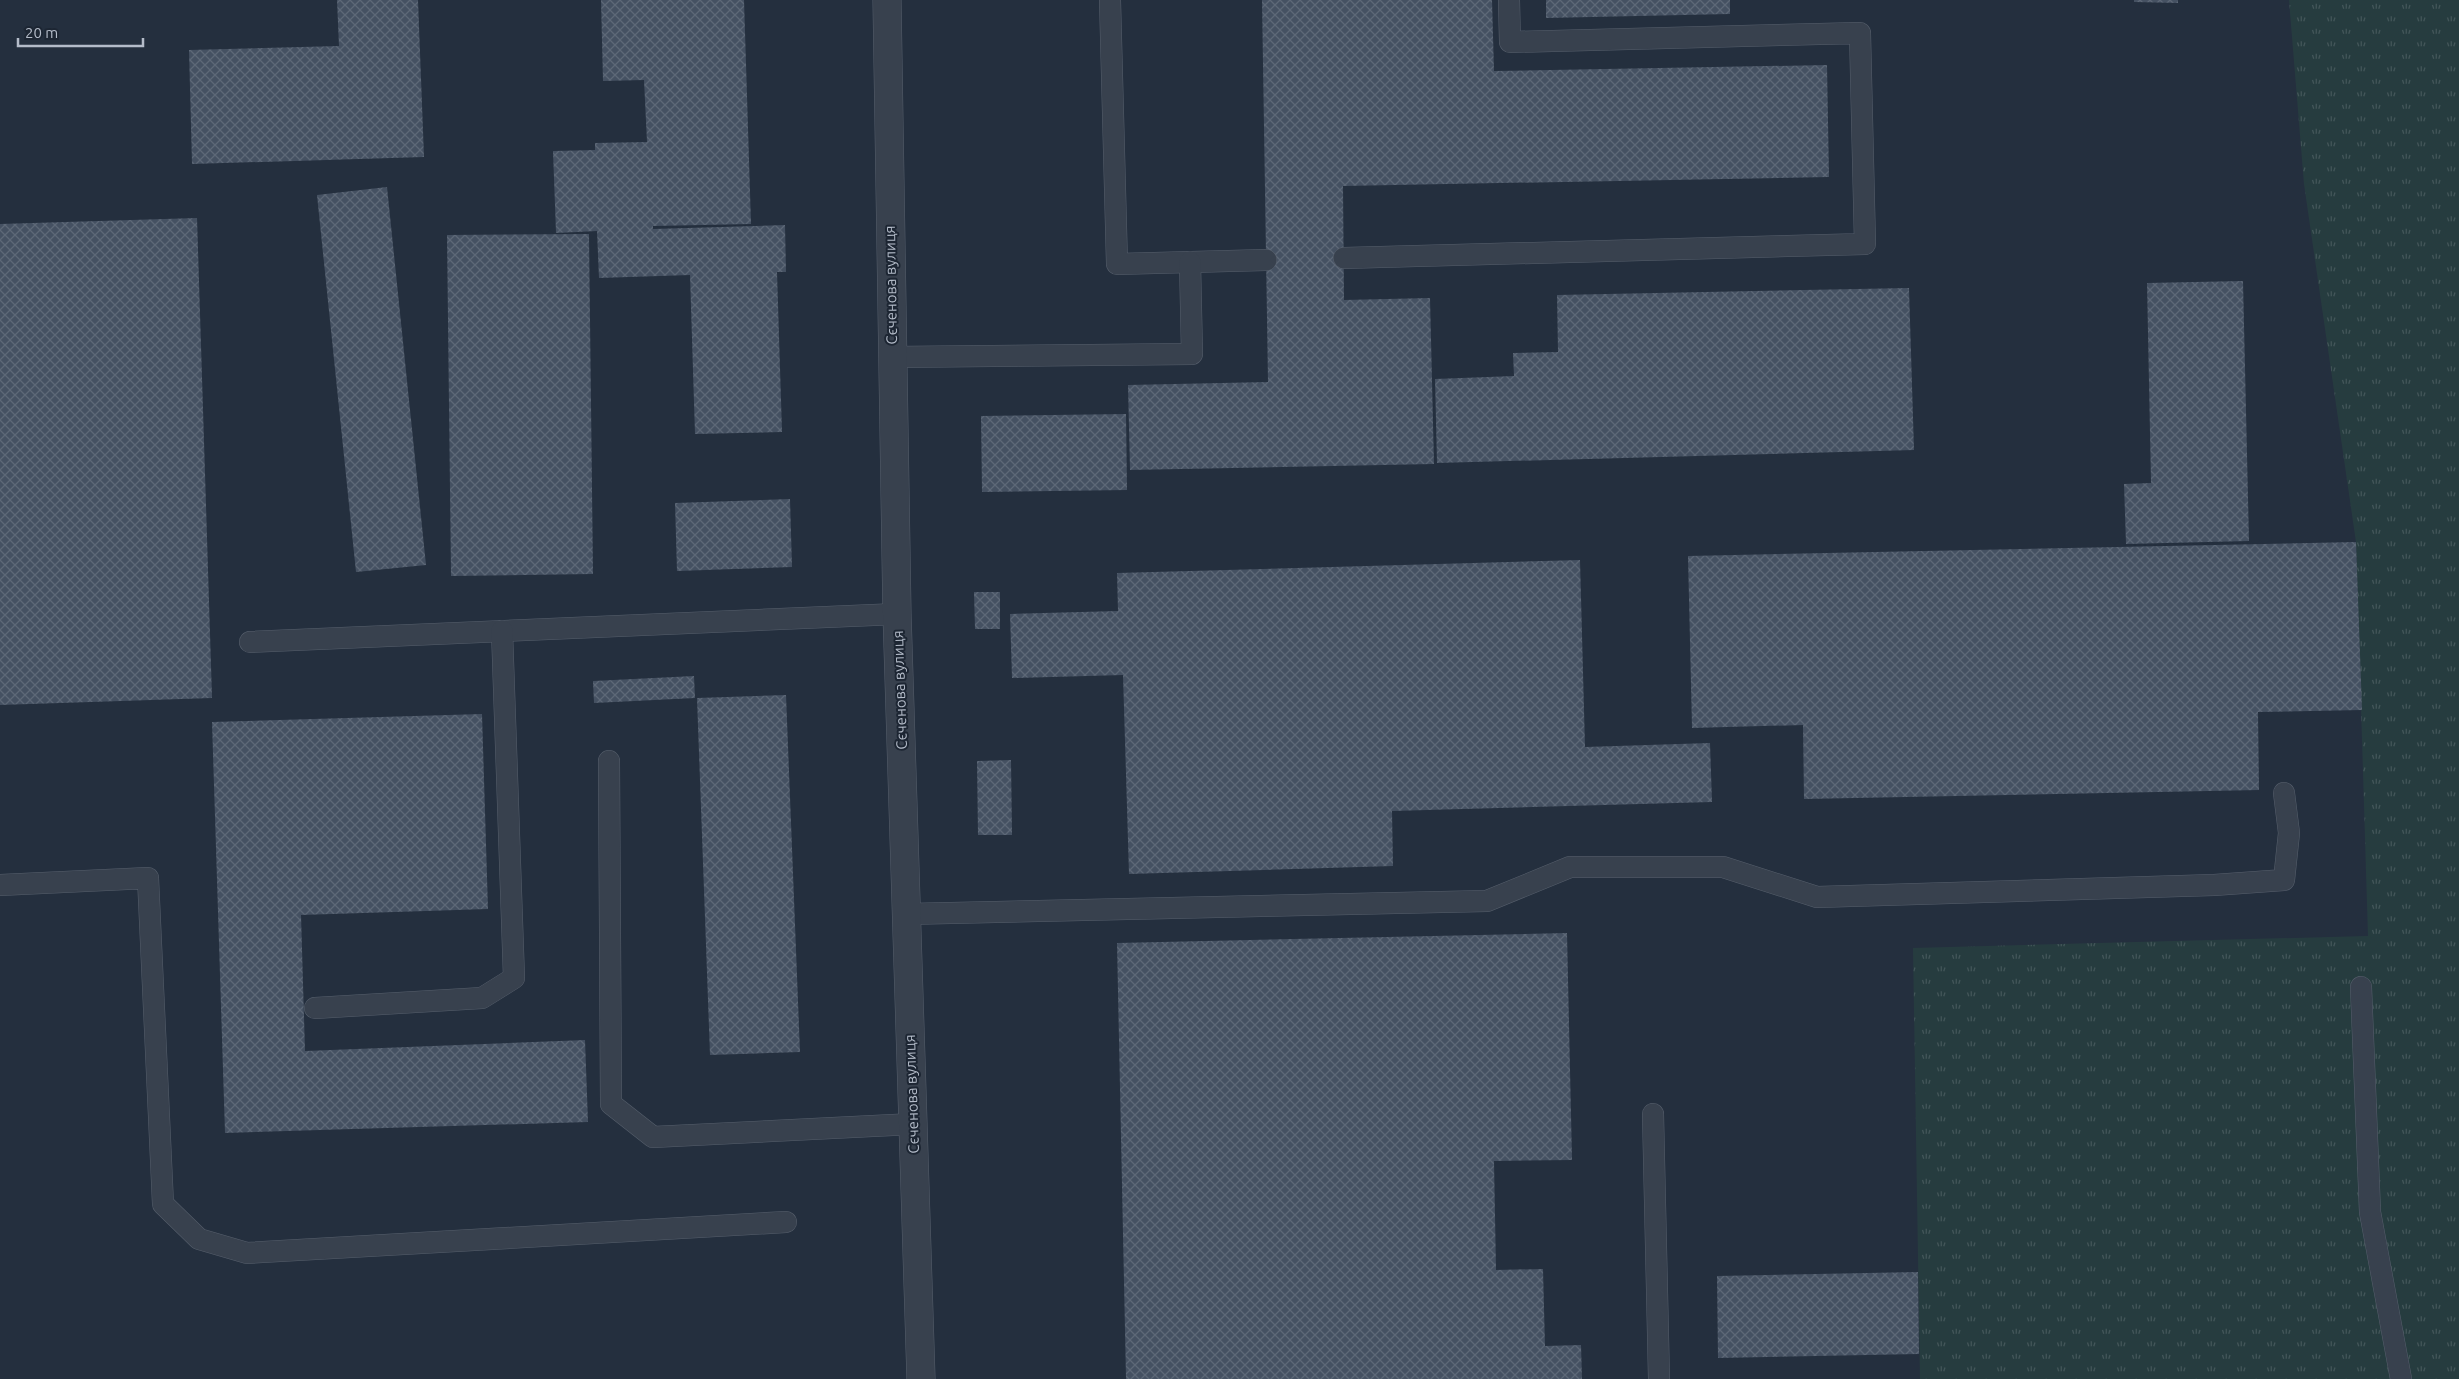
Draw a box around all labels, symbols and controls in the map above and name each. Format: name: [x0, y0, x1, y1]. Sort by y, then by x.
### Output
scale bar: [18, 15, 142, 47]
text: 20 m: [25, 24, 58, 41]
street label: Сєченова вулиця: [881, 225, 900, 345]
street label: Сєченова вулиця: [889, 630, 910, 750]
street label: Сєченова вулиця: [901, 1034, 922, 1154]

